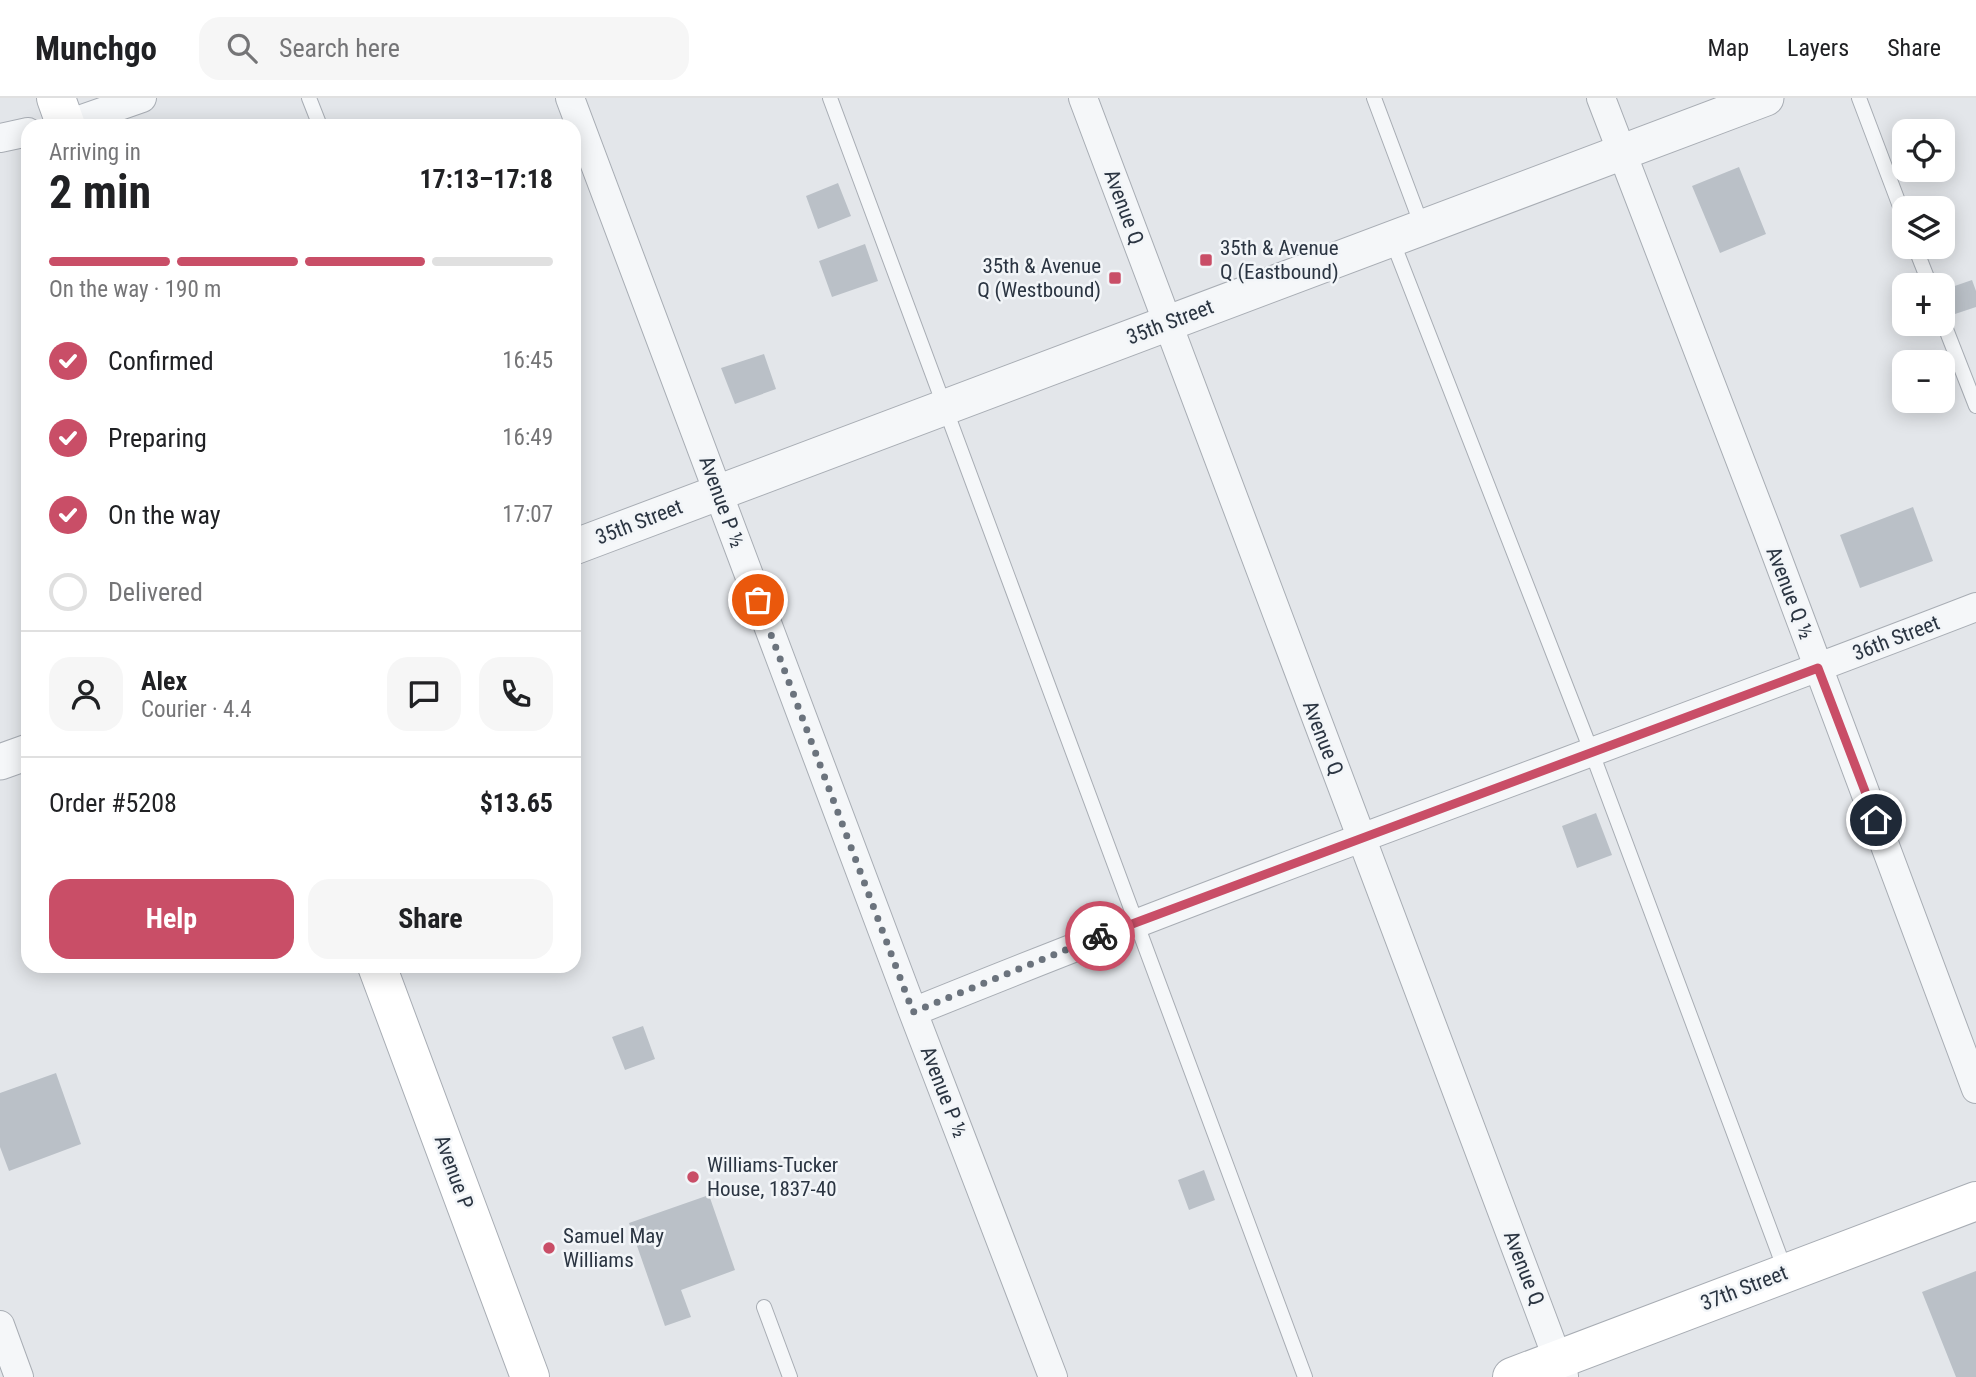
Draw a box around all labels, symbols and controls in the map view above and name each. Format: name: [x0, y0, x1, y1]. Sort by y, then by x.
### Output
search box: [199, 17, 689, 80]
text: Munchgo: [35, 29, 157, 68]
icon: search: [223, 29, 261, 67]
text: Search here: [279, 33, 400, 63]
text: Map: [1708, 34, 1749, 62]
text: Layers: [1787, 34, 1849, 62]
text: Share: [1887, 34, 1941, 62]
map controls: [1892, 119, 1955, 413]
button: locate: [1892, 119, 1955, 182]
text: Arriving in: [49, 139, 141, 166]
text: 17:13–17:18: [419, 164, 553, 194]
text: 2 min: [49, 165, 151, 219]
street label: Avenue Q: [1099, 166, 1149, 248]
button: layers: [1892, 196, 1955, 259]
place label: 35th & Avenue Q (Eastbound): [1220, 236, 1339, 284]
marker: 35th & Avenue Q (Eastbound): [1198, 252, 1214, 268]
place label: 35th & Avenue Q (Westbound): [977, 254, 1101, 302]
marker: 35th & Avenue Q (Westbound): [1107, 270, 1123, 286]
button: +: [1892, 273, 1955, 336]
text: On the way · 190 m: [49, 276, 221, 303]
street label: 35th Street: [1123, 294, 1217, 350]
icon: check: [49, 342, 87, 380]
text: Confirmed: [108, 346, 214, 376]
text: 16:45: [502, 347, 553, 374]
button: −: [1892, 350, 1955, 413]
icon: check: [49, 419, 87, 457]
text: Preparing: [108, 423, 207, 453]
text: 16:49: [502, 424, 553, 451]
street label: Avenue P ½: [694, 453, 750, 551]
street label: 35th Street: [592, 494, 686, 550]
icon: check: [49, 496, 87, 534]
text: On the way: [108, 500, 221, 530]
text: 17:07: [502, 501, 553, 528]
street label: Avenue Q ½: [1761, 543, 1819, 643]
pin: [728, 570, 788, 630]
text: Delivered: [108, 577, 203, 607]
icon: bag: [739, 581, 777, 619]
street label: 36th Street: [1849, 610, 1943, 666]
button: person: [49, 657, 123, 731]
button: chat: [387, 657, 461, 731]
button: phone: [479, 657, 553, 731]
text: Alex: [141, 666, 187, 696]
text: Courier · 4.4: [141, 696, 252, 723]
street label: Avenue Q: [1298, 697, 1348, 779]
text: Order #5208: [49, 788, 177, 818]
text: $13.65: [480, 788, 553, 818]
pin: [1846, 790, 1906, 850]
icon: home: [1857, 801, 1895, 839]
button: Help: [49, 879, 294, 959]
button: Share: [308, 879, 553, 959]
courier: [1065, 901, 1135, 971]
icon: bike: [1081, 917, 1119, 955]
street label: Avenue P ½: [916, 1043, 972, 1141]
street label: Avenue P: [430, 1132, 478, 1212]
place label: Williams-Tucker House, 1837-40: [707, 1153, 838, 1201]
marker: Williams-Tucker House, 1837-40: [685, 1169, 701, 1185]
place label: Samuel May Williams: [563, 1224, 664, 1272]
street label: Avenue Q: [1499, 1227, 1549, 1309]
marker: Samuel May Williams: [541, 1240, 557, 1256]
street label: 37th Street: [1697, 1260, 1791, 1316]

